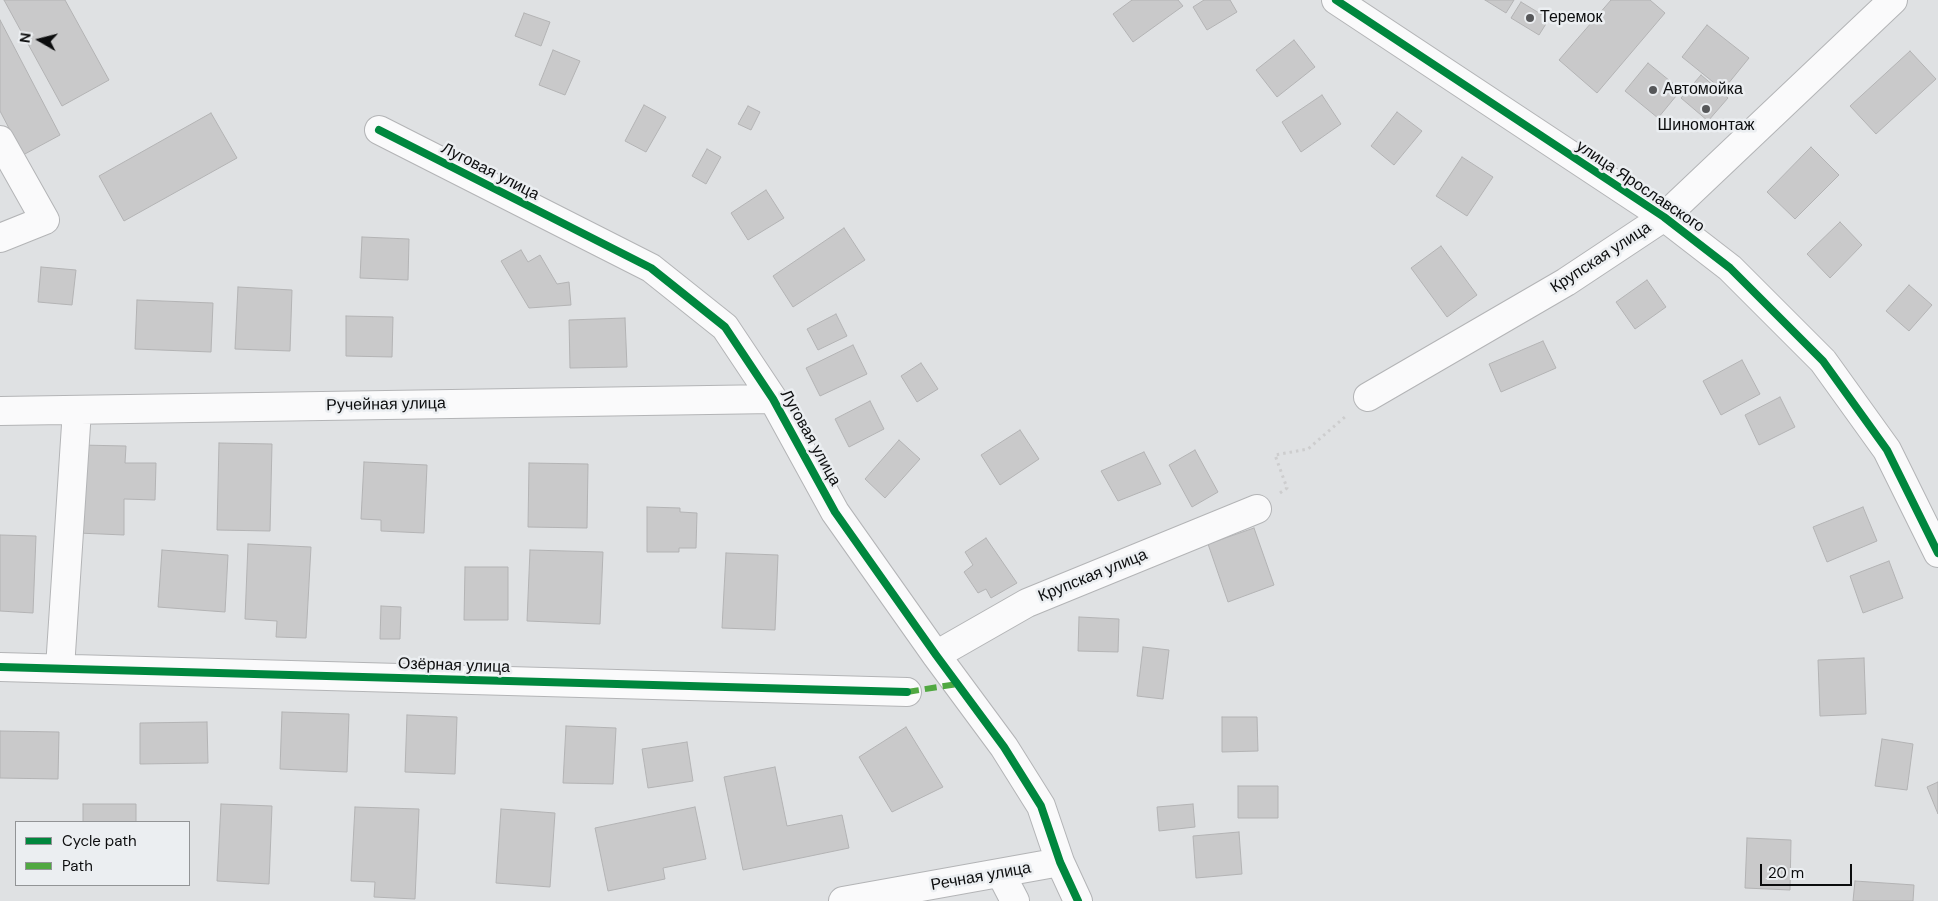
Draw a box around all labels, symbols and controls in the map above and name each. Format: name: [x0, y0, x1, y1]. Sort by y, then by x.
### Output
place label: Теремок: [1540, 8, 1602, 28]
marker: Теремок: [1524, 12, 1536, 24]
north arrow: [15, 15, 65, 65]
text: N: [16, 32, 35, 44]
place label: Автомойка: [1663, 80, 1743, 100]
marker: Автомойка: [1647, 84, 1659, 96]
marker: Шиномонтаж: [1700, 103, 1712, 115]
place label: Шиномонтаж: [1658, 116, 1754, 136]
street label: улица Ярославского: [1572, 137, 1708, 237]
street label: Луговая улица: [438, 139, 542, 205]
street label: Крупская улица: [1547, 218, 1655, 298]
street label: Луговая улица: [776, 386, 844, 490]
street label: Ручейная улица: [326, 394, 446, 416]
street label: Крупская улица: [1036, 545, 1150, 607]
street label: Озёрная улица: [398, 654, 510, 678]
legend: [15, 821, 190, 886]
text: Cycle path: [62, 831, 137, 851]
scale bar: [1763, 854, 1856, 886]
text: Path: [62, 856, 93, 876]
street label: Речная улица: [929, 859, 1033, 895]
text: 20 m: [1768, 863, 1804, 883]

